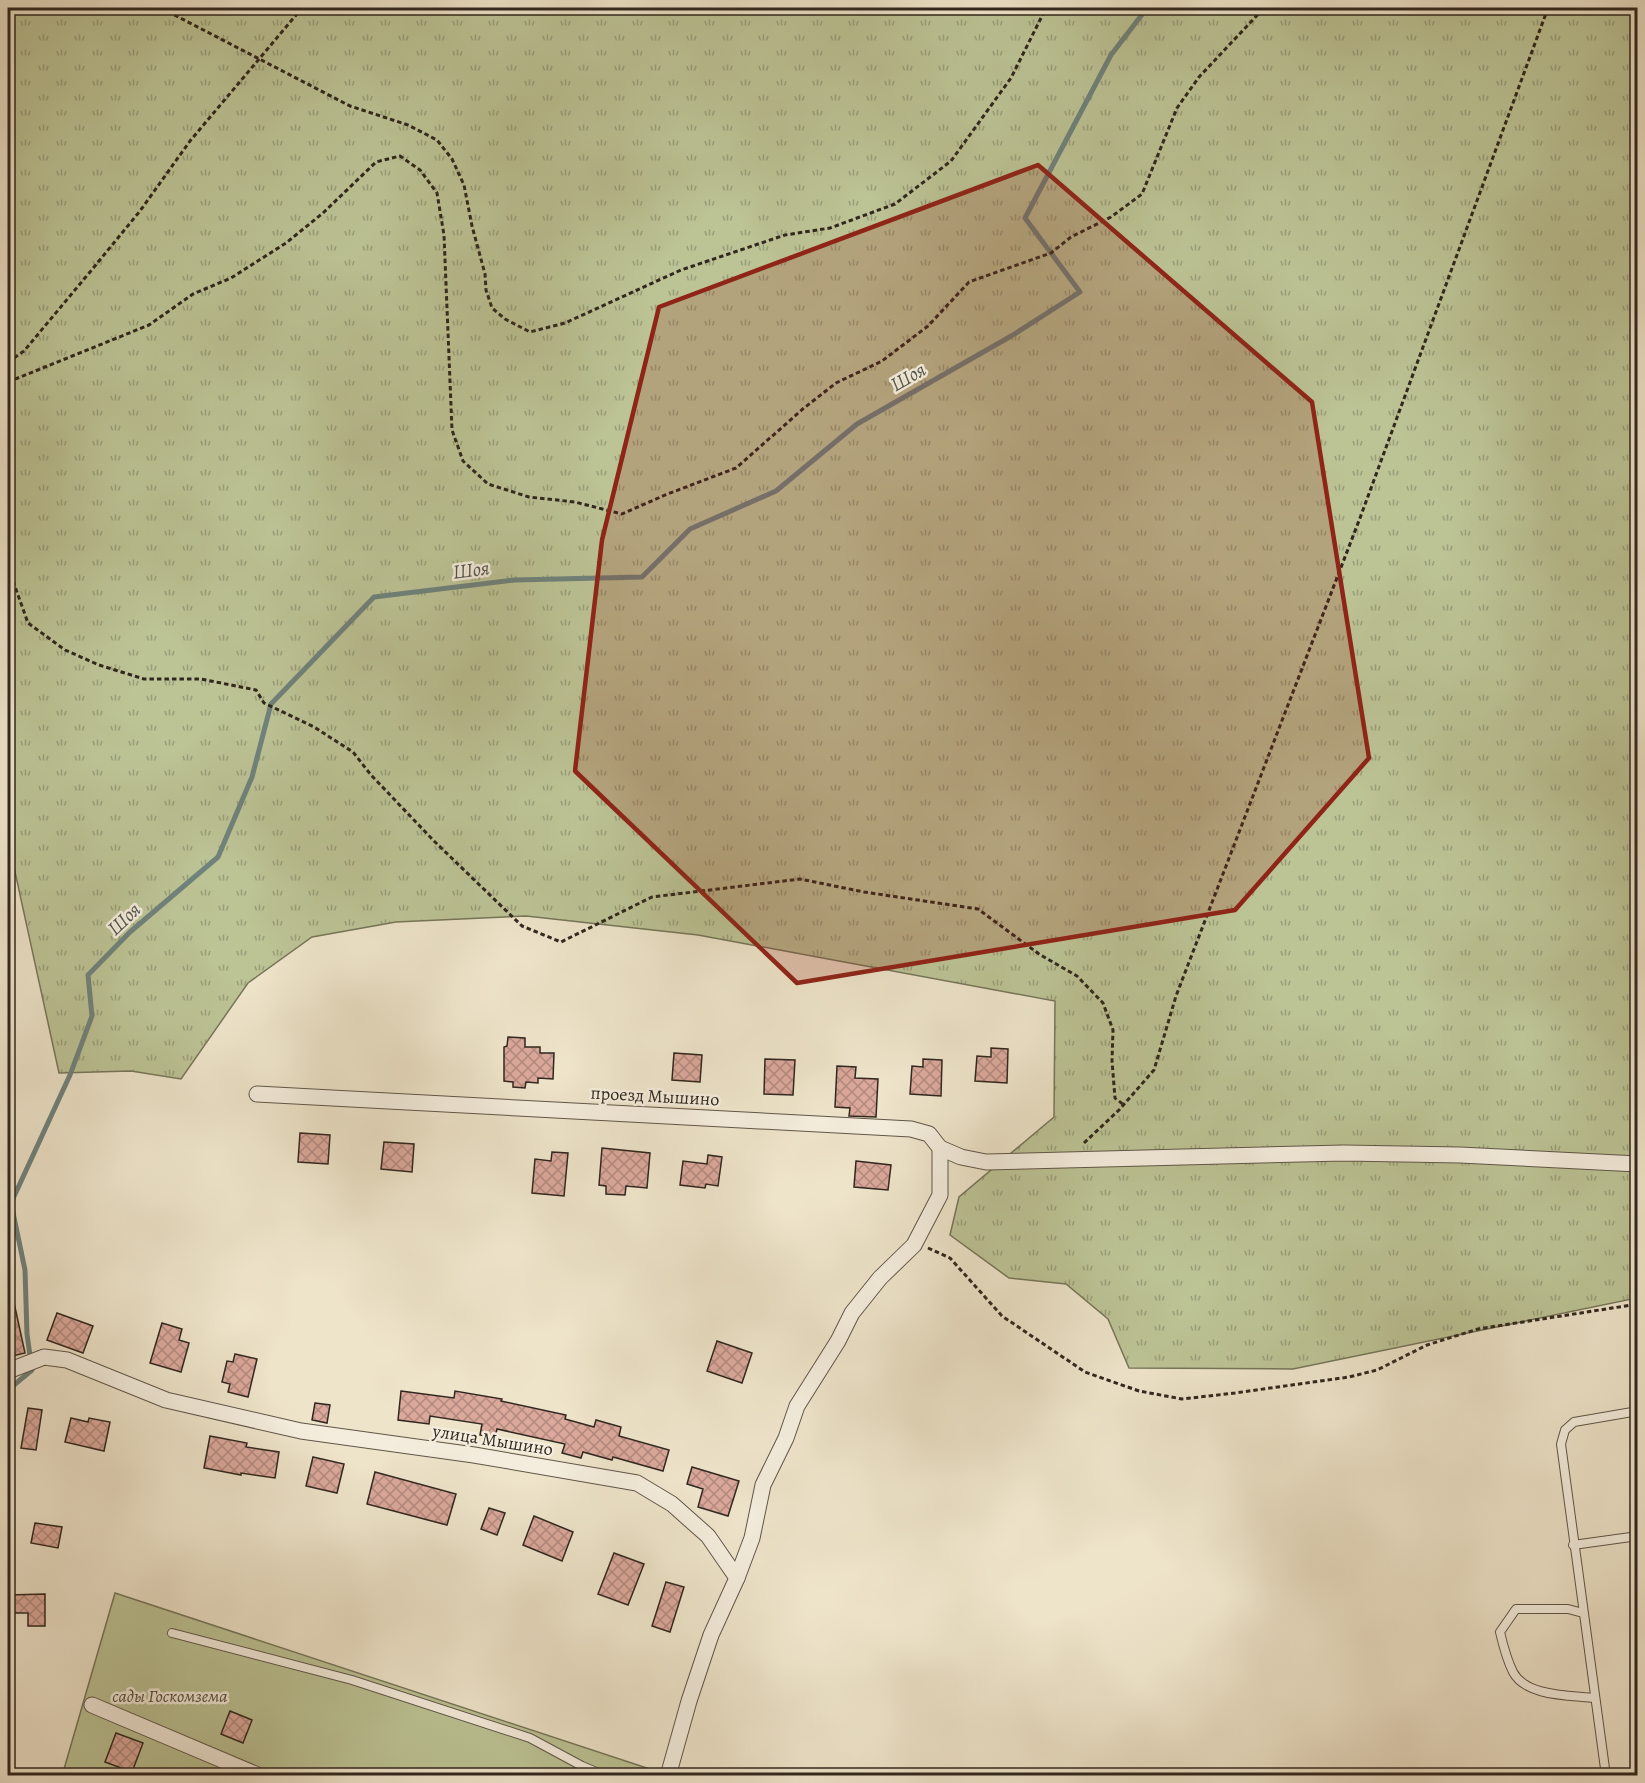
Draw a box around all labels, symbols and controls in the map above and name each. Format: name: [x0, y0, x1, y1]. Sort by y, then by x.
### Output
water label: Шоя: [885, 356, 931, 398]
water label: Шоя: [451, 554, 491, 586]
water label: Шоя: [101, 896, 147, 942]
street label: проезд Мышино: [590, 1081, 720, 1111]
street label: улица Мышино: [430, 1418, 555, 1461]
park label: сады Госкомзема: [112, 1684, 228, 1708]

